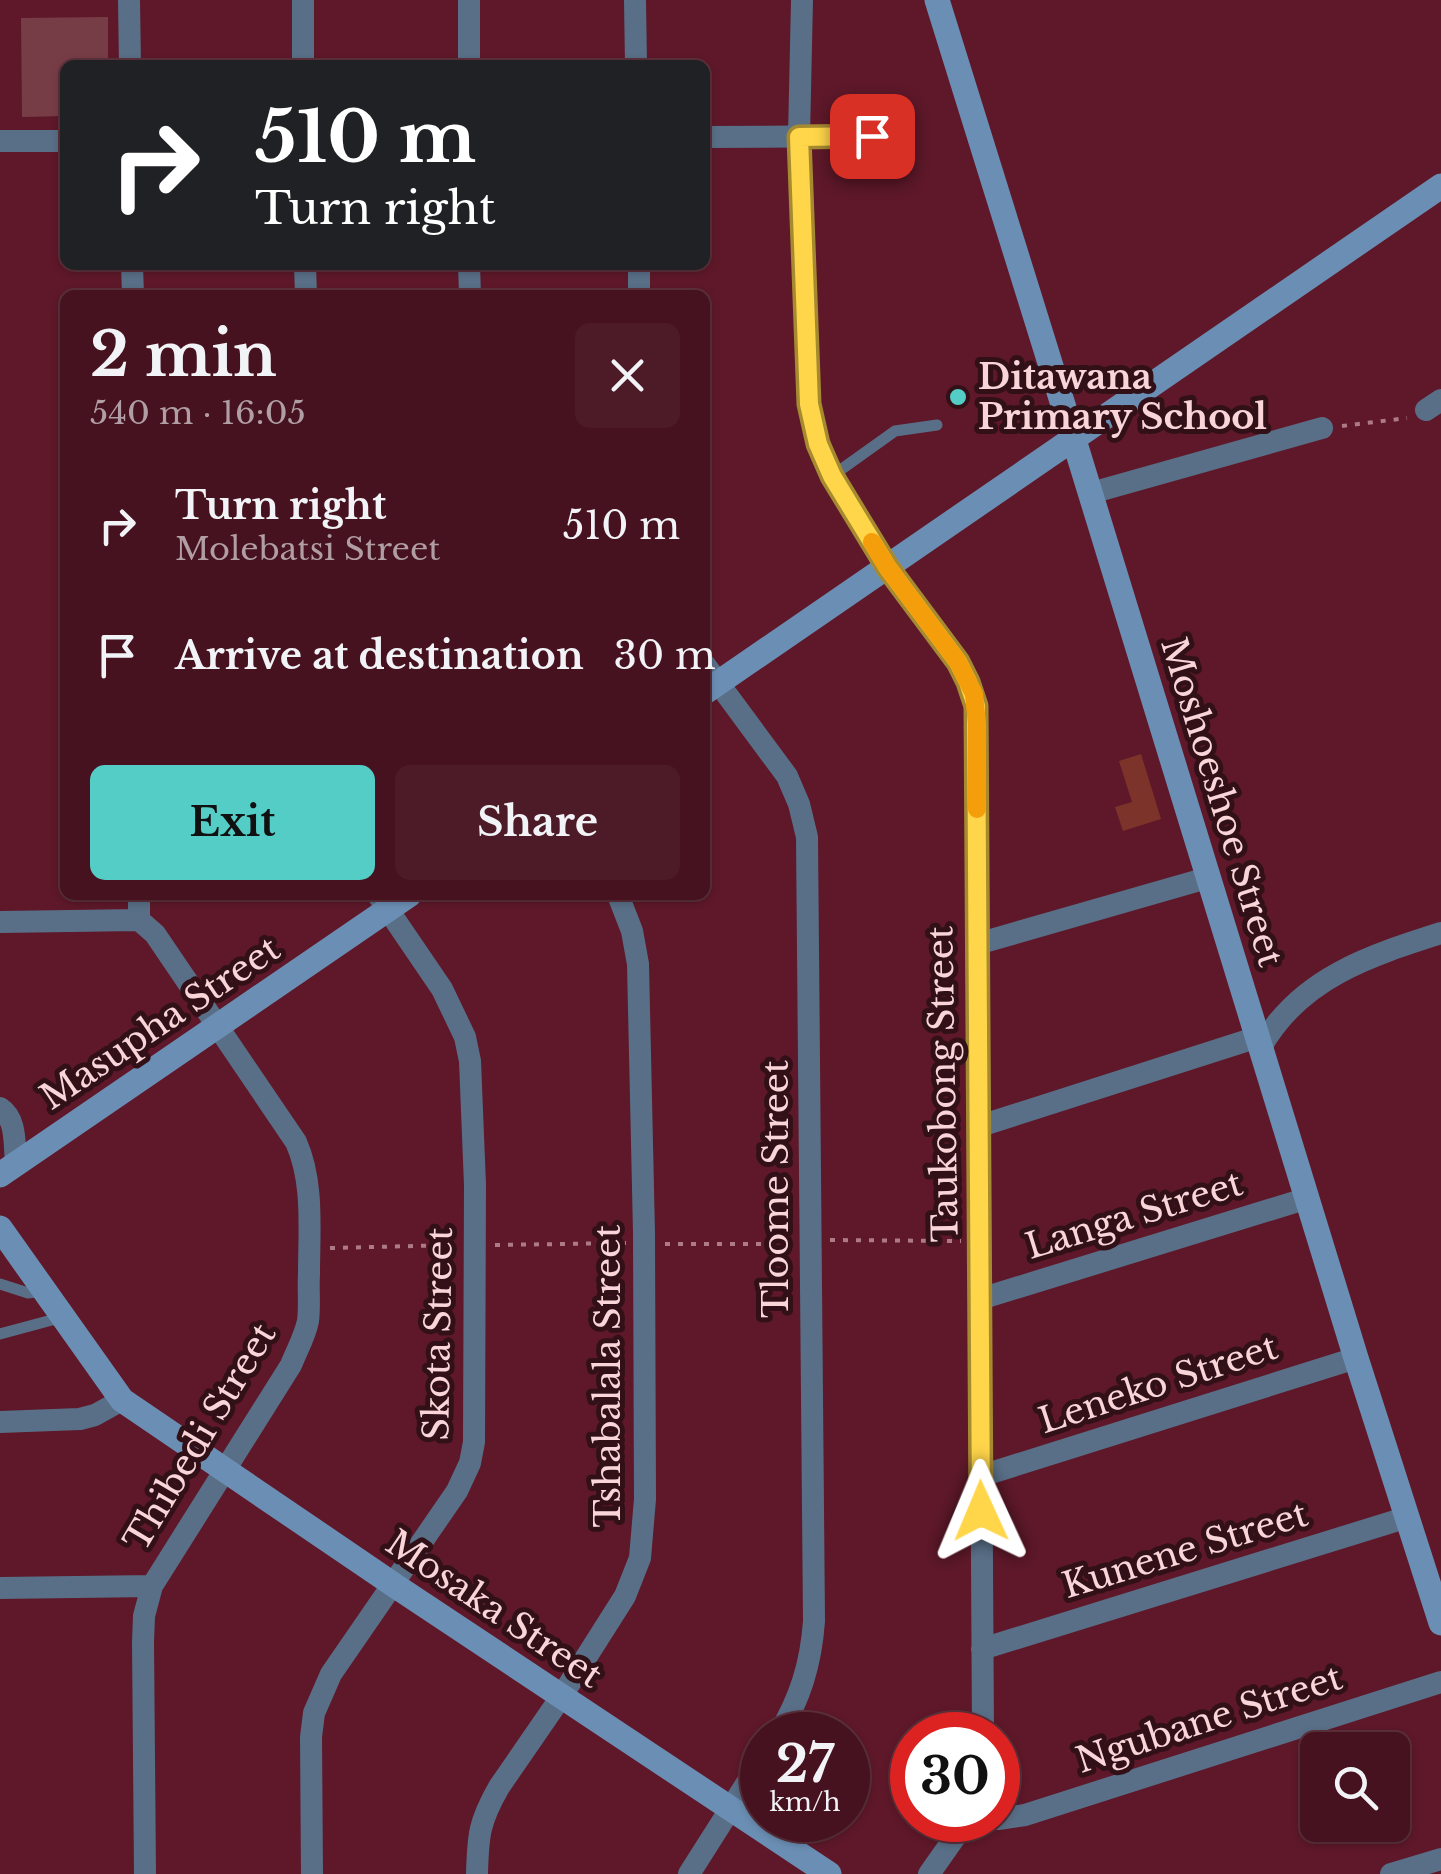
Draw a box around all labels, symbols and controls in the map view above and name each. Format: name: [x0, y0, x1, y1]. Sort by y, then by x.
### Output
text: 510 m: [255, 94, 476, 181]
pin: [830, 94, 915, 179]
icon: right: [90, 100, 220, 230]
icon: arrive: [845, 109, 900, 164]
text: Turn right: [255, 180, 496, 236]
text: 2 min: [90, 318, 277, 392]
button: close: [575, 323, 680, 428]
place label: Ditawana Primary School: [978, 355, 1267, 438]
marker: Ditawana Primary School: [947, 386, 969, 408]
text: 540 m · 16:05: [90, 393, 306, 433]
text: Turn right: [175, 482, 386, 529]
icon: right: [90, 498, 145, 553]
text: 510 m: [563, 502, 680, 549]
text: Molebatsi Street: [175, 529, 440, 569]
icon: arrive: [90, 628, 145, 683]
text: Arrive at destination: [175, 632, 584, 679]
text: 30 m: [614, 632, 716, 679]
street label: Moshoeshoe Street: [1152, 632, 1293, 971]
button: Exit: [90, 765, 375, 880]
button: Share: [395, 765, 680, 880]
street label: Taukobong Street: [918, 926, 967, 1243]
street label: Masupha Street: [32, 927, 287, 1118]
street label: Tloome Street: [754, 1060, 797, 1318]
street label: Langa Street: [1020, 1161, 1247, 1268]
street label: Tshabalala Street: [586, 1225, 629, 1527]
street label: Skota Street: [414, 1227, 461, 1441]
street label: Thibedi Street: [115, 1315, 284, 1558]
street label: Leneko Street: [1033, 1325, 1283, 1442]
position arrow: [929, 1459, 1033, 1563]
street label: Kunene Street: [1057, 1492, 1313, 1607]
street label: Mosaka Street: [378, 1521, 610, 1697]
street label: Ngubane Street: [1071, 1655, 1347, 1782]
speed limit sign: 30: [890, 1712, 1020, 1842]
map controls: [1300, 1732, 1410, 1842]
button: search: [1300, 1732, 1410, 1842]
text: 27: [776, 1733, 834, 1796]
text: km/h: [770, 1787, 840, 1818]

